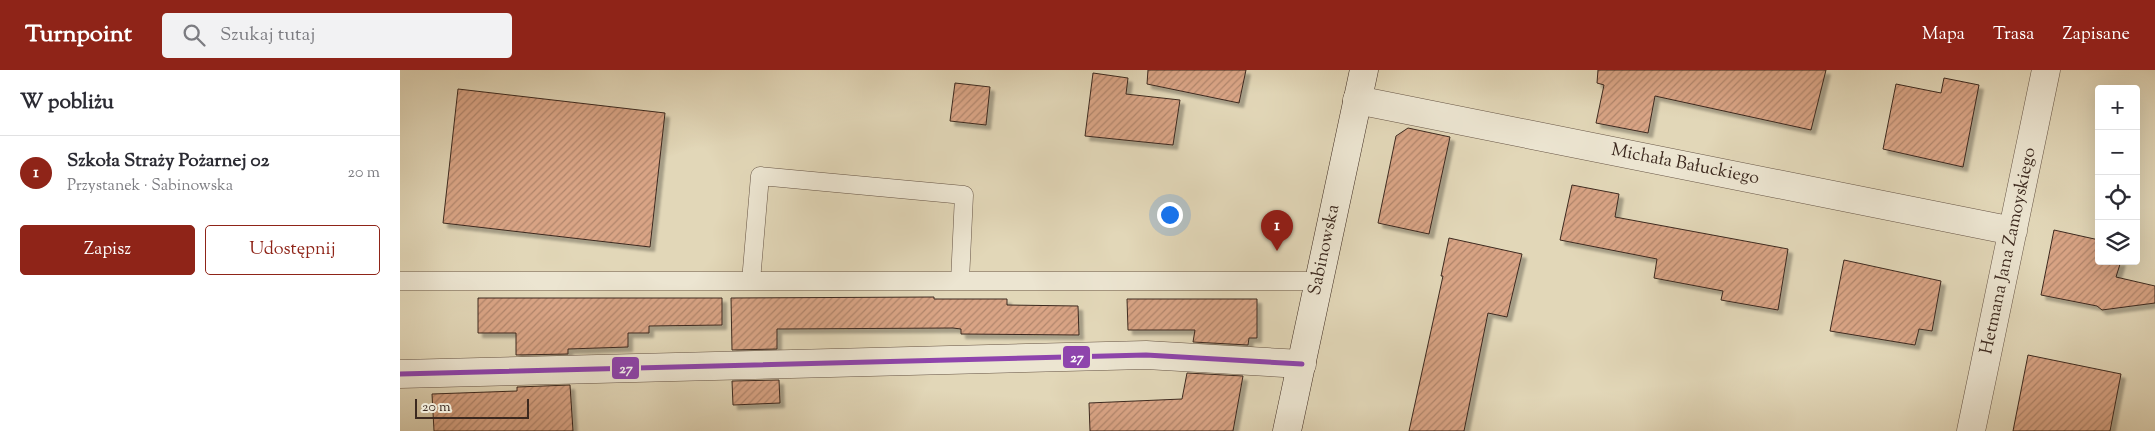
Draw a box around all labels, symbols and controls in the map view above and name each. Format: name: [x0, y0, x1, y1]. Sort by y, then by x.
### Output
search box: [162, 13, 512, 58]
text: Turnpoint: [25, 18, 132, 52]
icon: search: [180, 21, 208, 49]
text: Szukaj tutaj: [220, 22, 315, 49]
text: Mapa: [1922, 22, 1965, 48]
text: Trasa: [1993, 22, 2034, 48]
text: Zapisane: [2062, 22, 2130, 48]
map controls: [2095, 85, 2140, 265]
button: +: [2095, 85, 2140, 130]
text: W pobliżu: [20, 88, 114, 118]
button: −: [2095, 130, 2140, 175]
street label: Michała Bałuckiego: [1609, 138, 1761, 192]
street label: Hetmana Jana Zamoyskiego: [1974, 145, 2044, 357]
text: Szkoła Straży Pożarnej 02: [67, 148, 269, 175]
text: 1: [33, 162, 39, 185]
text: 20 m: [347, 162, 380, 185]
text: Przystanek · Sabinowska: [67, 175, 233, 198]
button: locate: [2095, 175, 2140, 220]
your location: [1157, 202, 1183, 228]
street label: Sabinowska: [1303, 202, 1347, 298]
pin: 1: [1261, 210, 1293, 251]
button: layers: [2095, 220, 2140, 265]
button: Zapisz: [20, 225, 195, 275]
button: Udostępnij: [205, 225, 380, 275]
line badge: 27: [1062, 345, 1091, 369]
text: 27: [1070, 349, 1085, 369]
line badge: 27: [611, 356, 640, 380]
text: 27: [619, 360, 634, 380]
scale bar: [415, 396, 529, 419]
text: 20 m: [422, 398, 451, 418]

